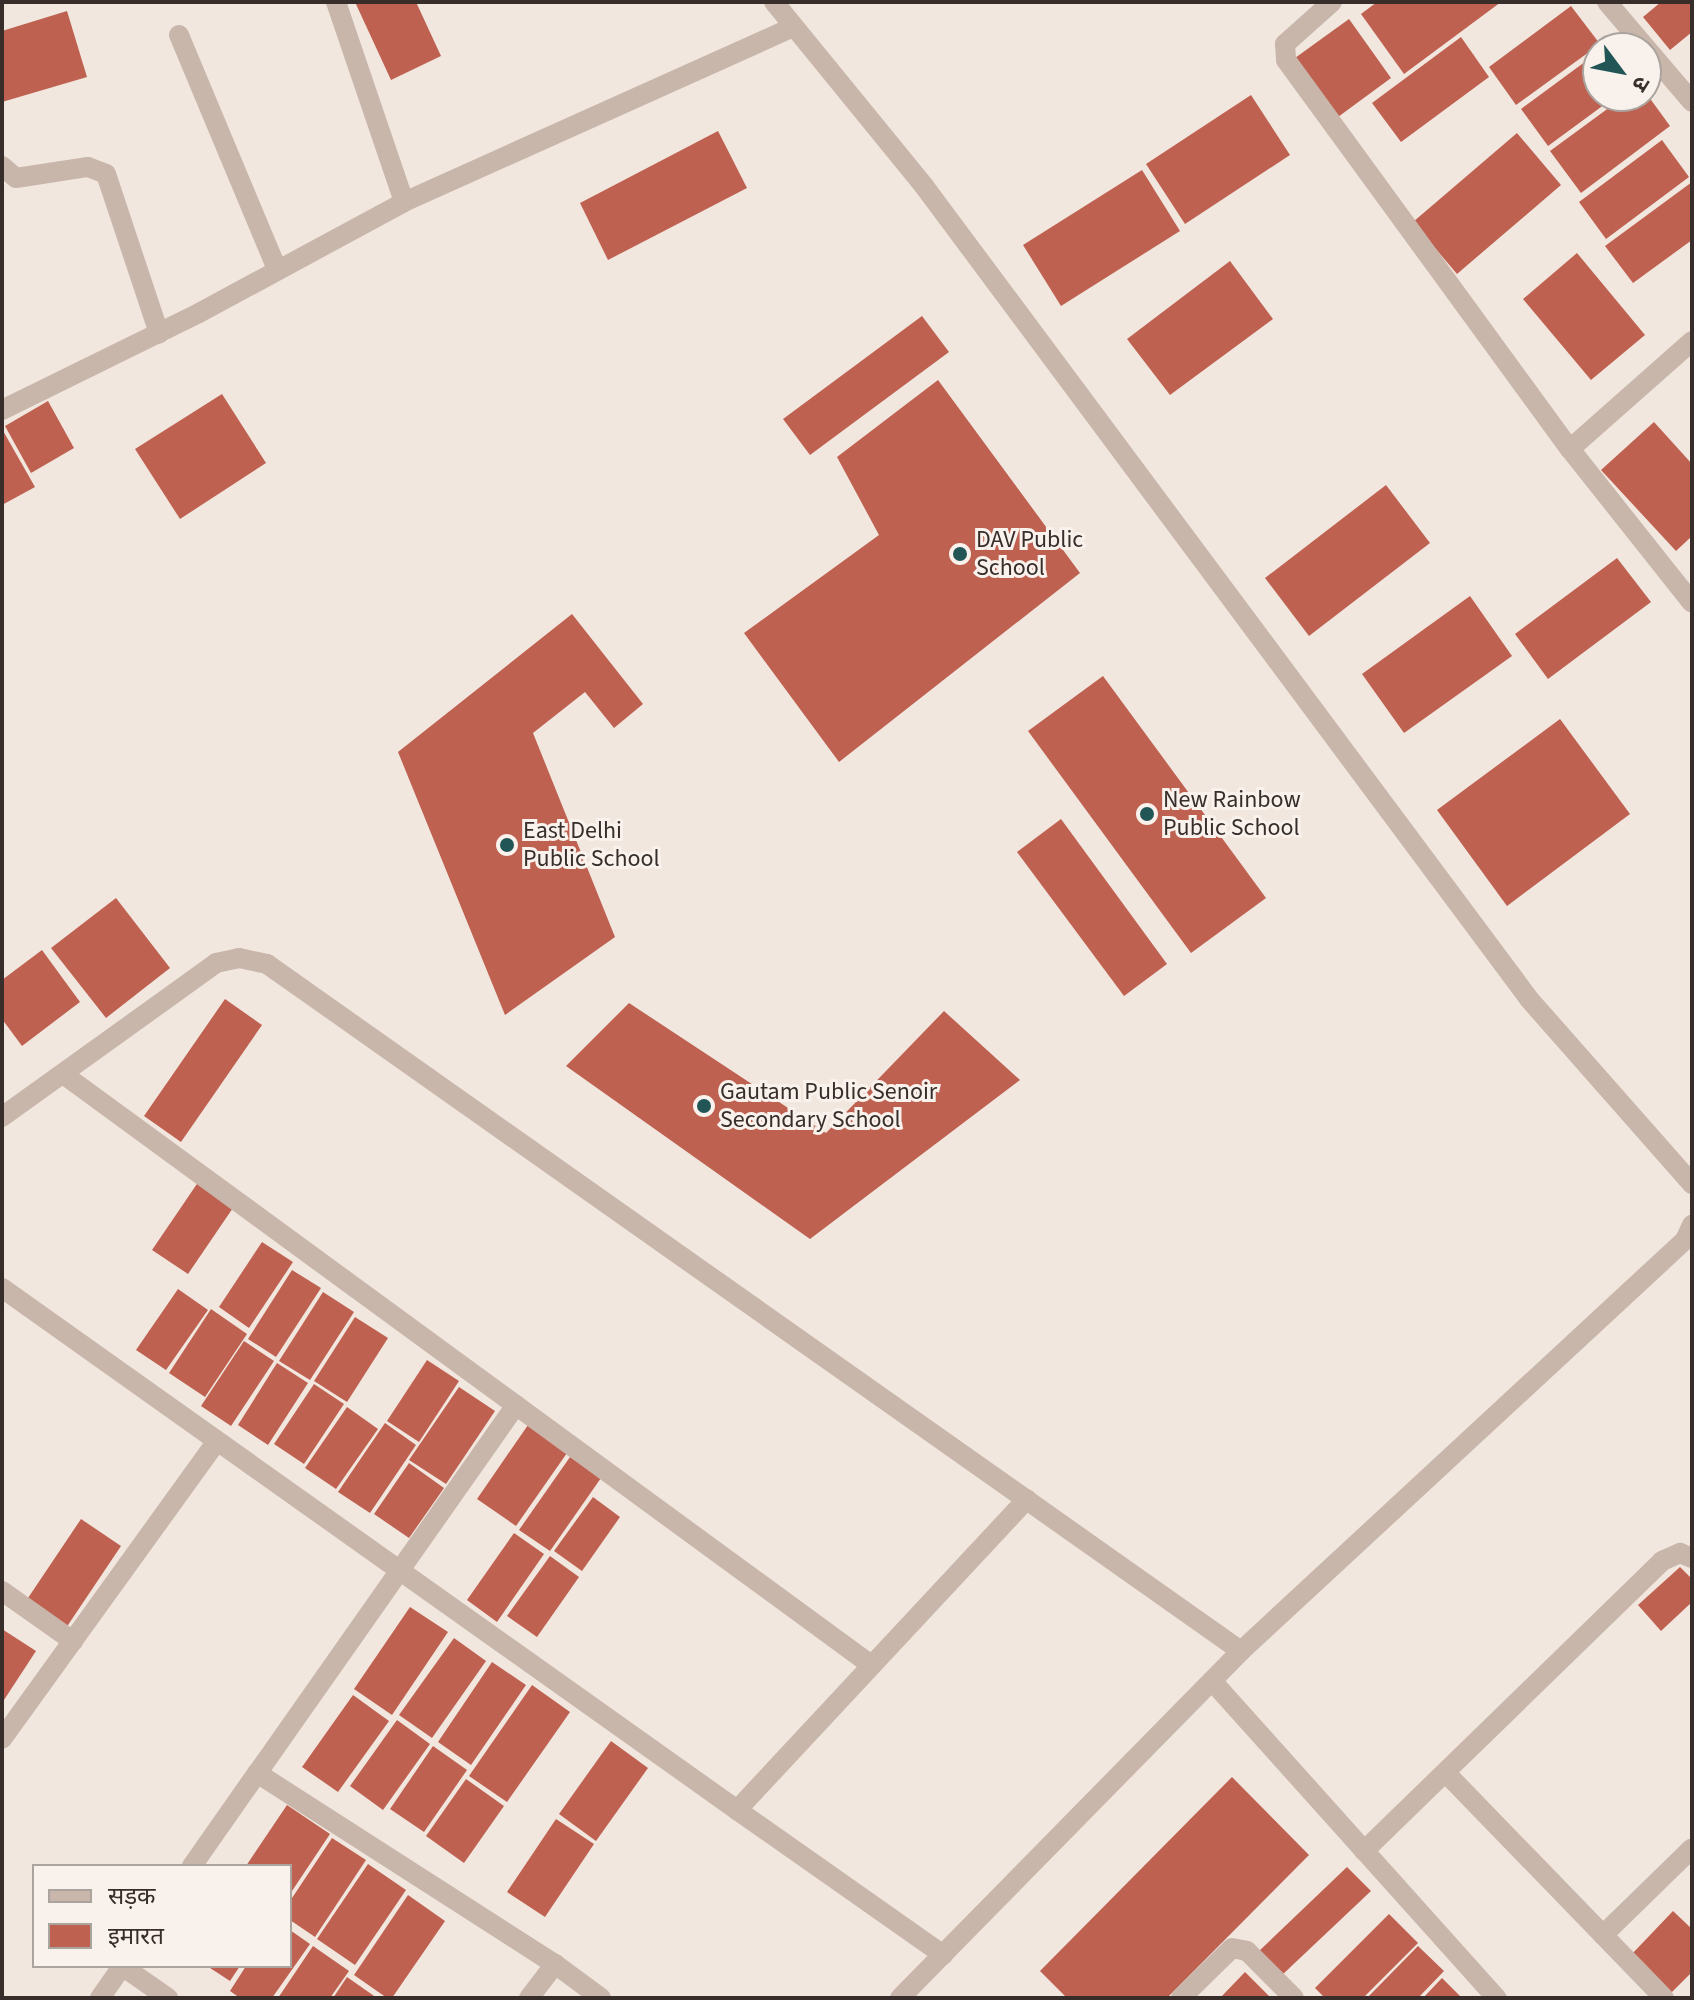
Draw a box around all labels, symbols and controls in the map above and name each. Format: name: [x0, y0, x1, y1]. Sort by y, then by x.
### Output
north arrow: [1582, 32, 1662, 112]
text: उ: [1624, 70, 1658, 98]
place label: DAV Public School: [976, 526, 1083, 582]
marker: DAV Public School: [951, 545, 969, 563]
place label: New Rainbow Public School: [1163, 786, 1301, 842]
marker: New Rainbow Public School: [1138, 805, 1156, 823]
place label: East Delhi Public School: [523, 817, 660, 873]
marker: East Delhi Public School: [498, 836, 516, 854]
place label: Gautam Public Senoir Secondary School: [720, 1078, 937, 1134]
marker: Gautam Public Senoir Secondary School: [695, 1097, 713, 1115]
legend: [32, 1864, 292, 1968]
text: सड़क: [108, 1879, 156, 1914]
text: इमारत: [108, 1919, 164, 1954]

